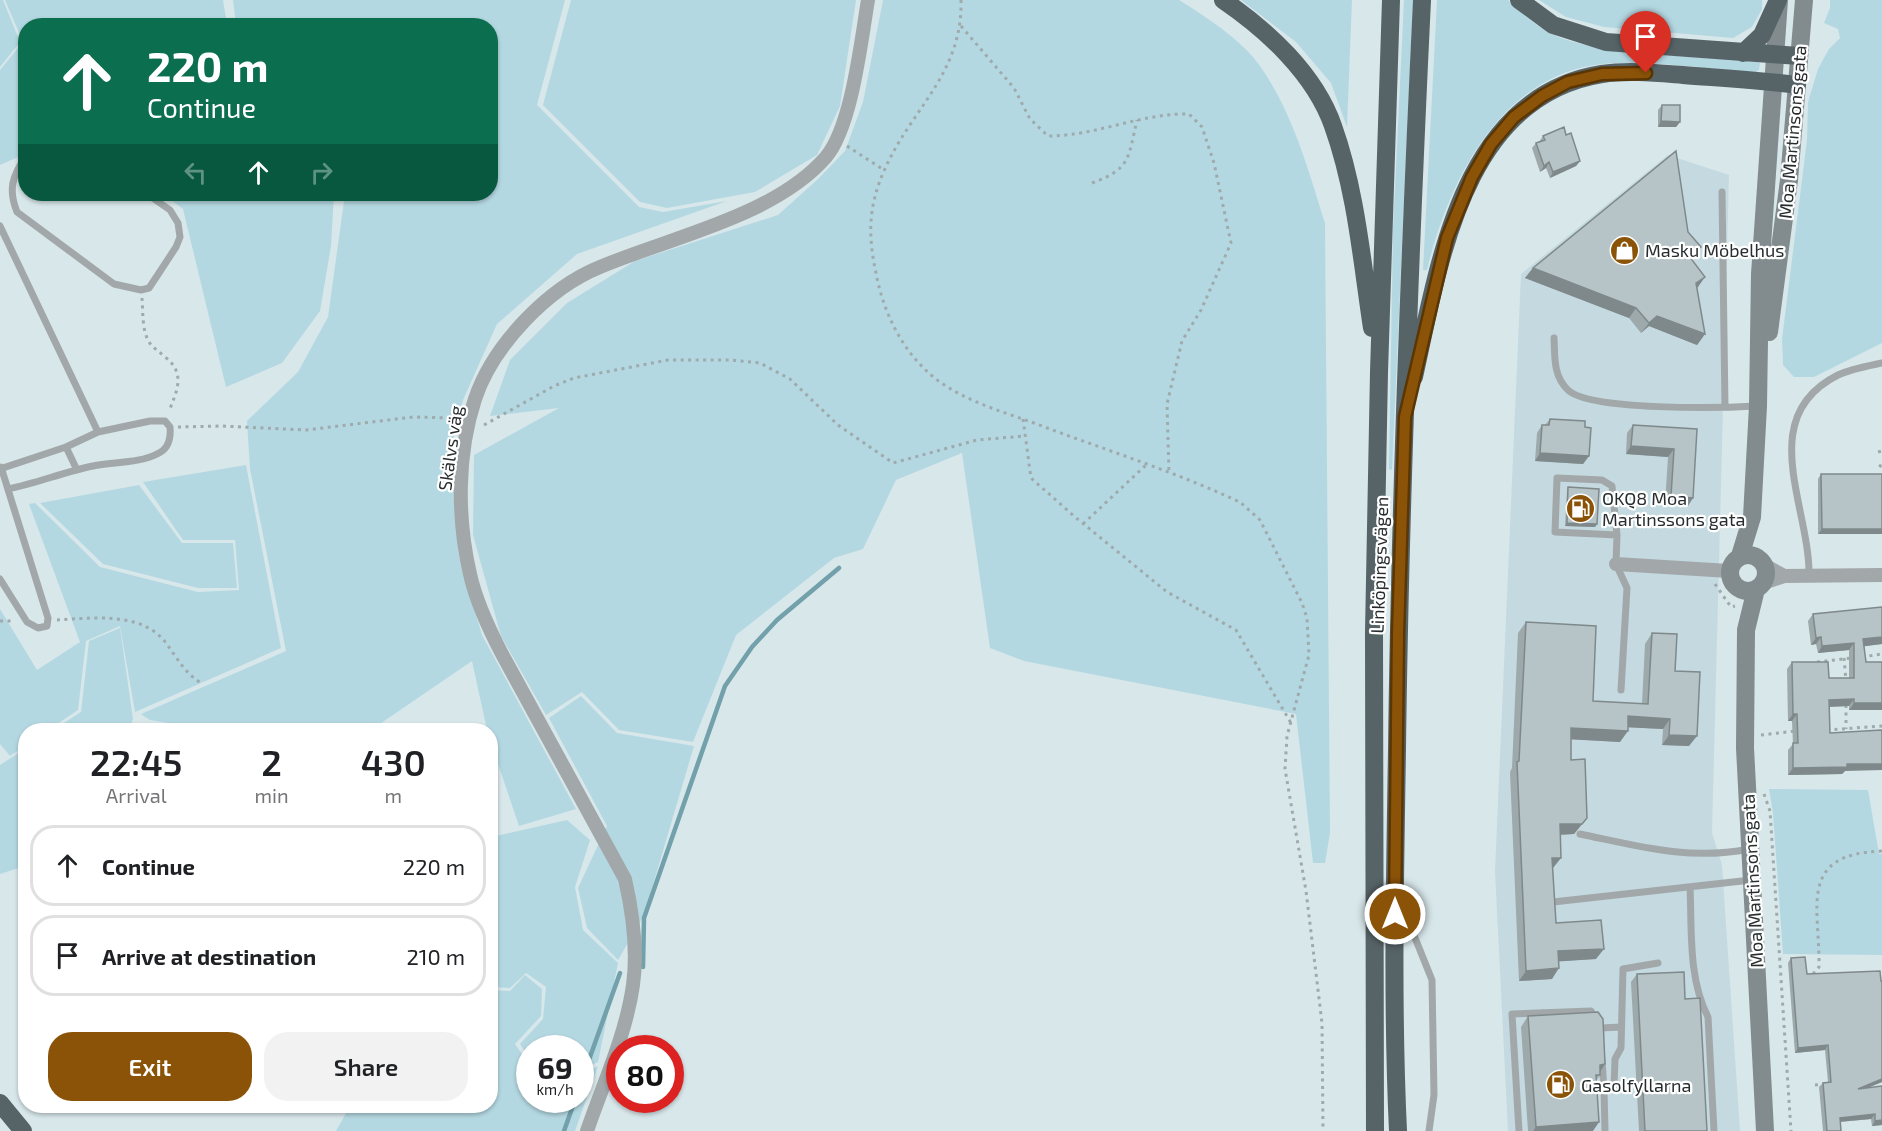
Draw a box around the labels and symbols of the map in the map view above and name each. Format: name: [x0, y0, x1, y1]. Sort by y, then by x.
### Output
pin: [1620, 11, 1671, 73]
street label: Moa Martinsons gata: [1773, 44, 1811, 220]
shop icon: Masku Möbelhus: [1608, 234, 1640, 266]
place label: Masku Möbelhus: [1645, 239, 1784, 261]
street label: Skälvs väg: [433, 404, 467, 492]
place label: OKQ8 Moa Martinssons gata: [1602, 487, 1745, 530]
fuel station icon: OKQ8 Moa Martinssons gata: [1565, 492, 1597, 524]
street label: Linköpingsvägen: [1366, 496, 1392, 634]
street label: Moa Martinsons gata: [1736, 793, 1768, 969]
position arrow: [1363, 882, 1427, 946]
speed limit sign: 80: [606, 1035, 684, 1113]
fuel station icon: Gasolfyllarna: [1544, 1069, 1576, 1101]
place label: Gasolfyllarna: [1581, 1074, 1691, 1096]

